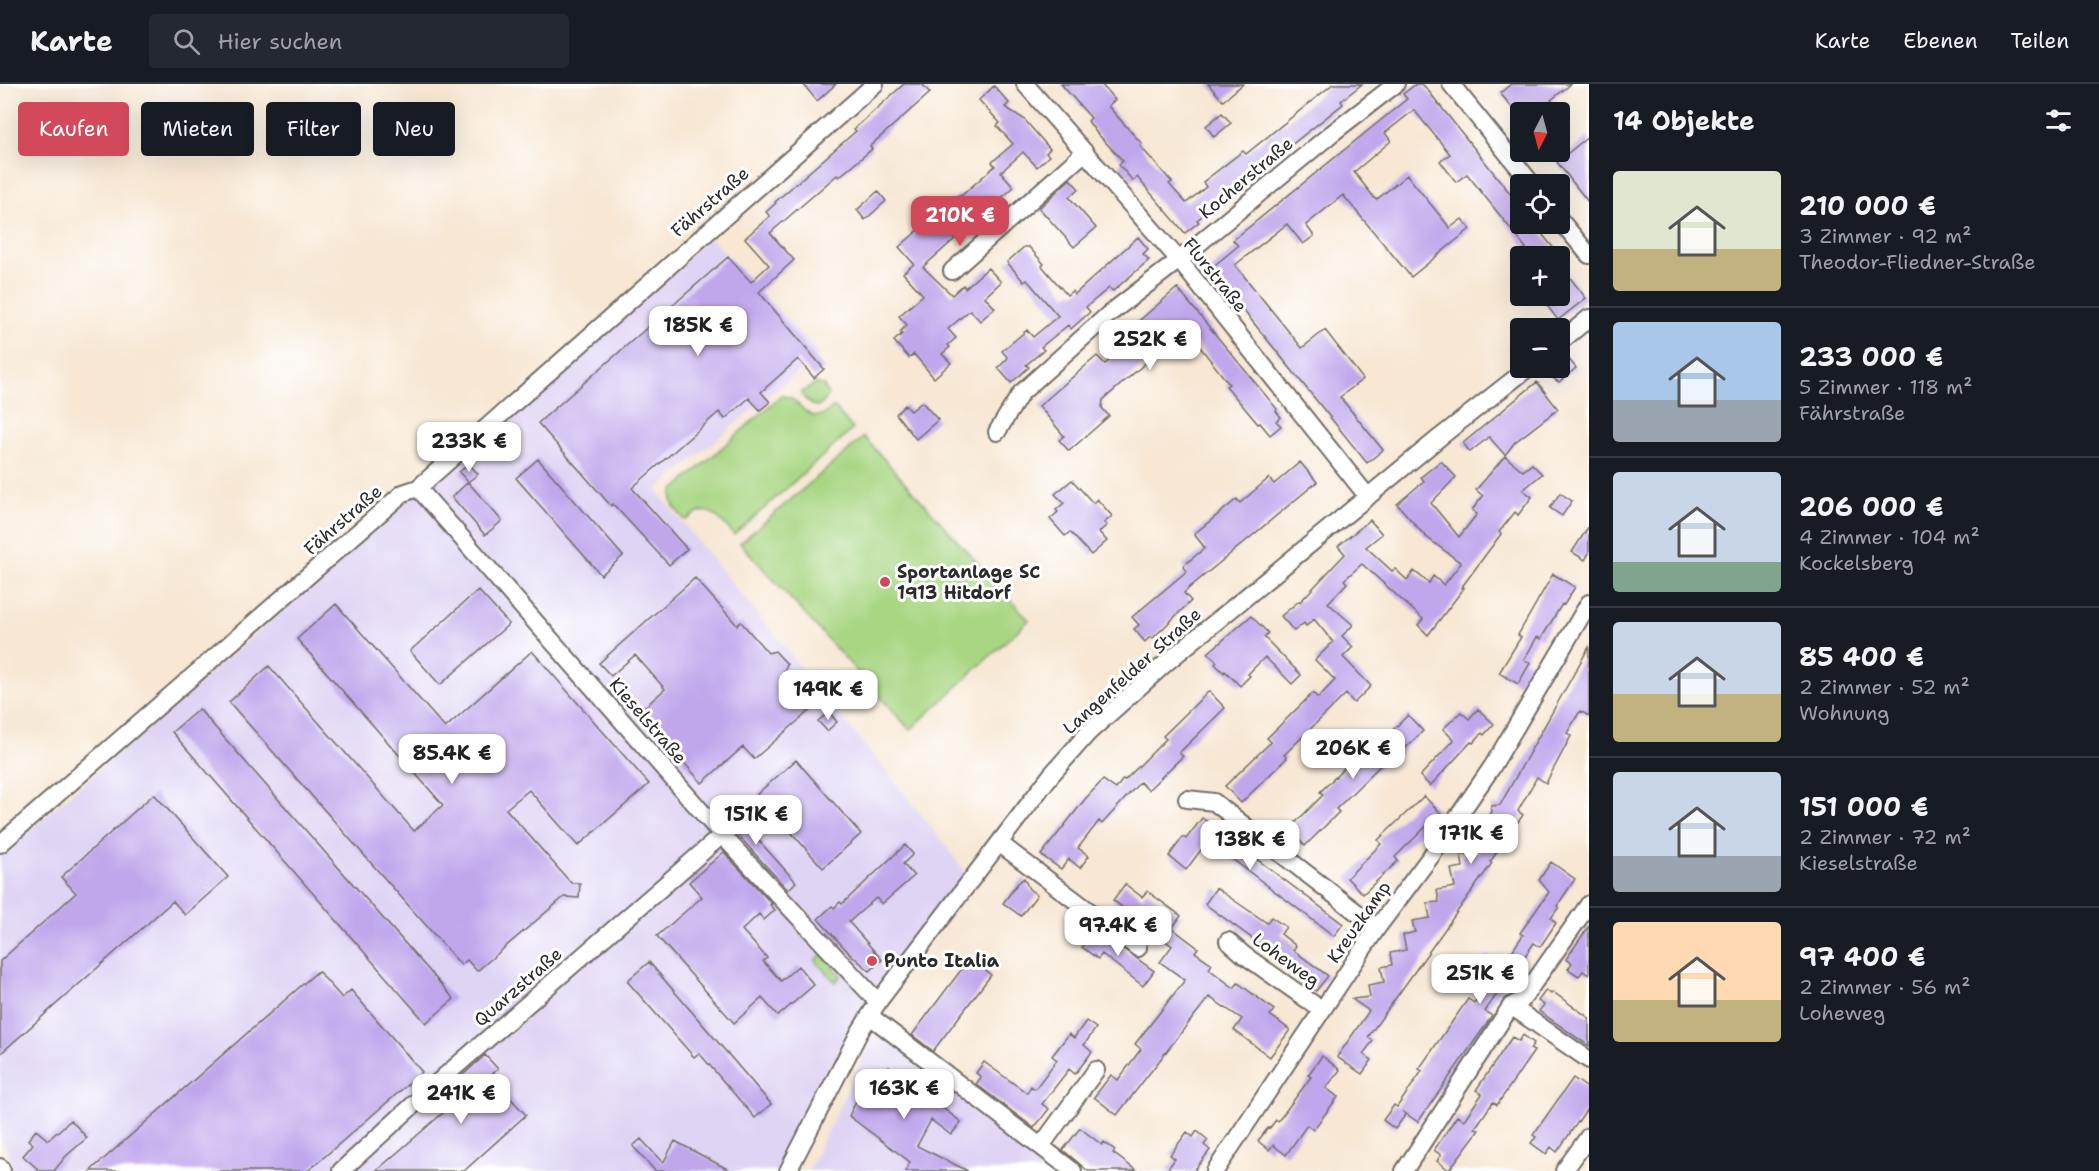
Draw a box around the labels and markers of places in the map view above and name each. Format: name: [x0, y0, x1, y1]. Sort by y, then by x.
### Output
pin: 210K €: [911, 196, 1009, 247]
pin: 185K €: [649, 306, 747, 357]
pin: 252K €: [1101, 320, 1199, 371]
pin: 233K €: [420, 422, 518, 473]
place label: Sportanlage SC 1913 Hitdorf: [897, 560, 1040, 605]
marker: Sportanlage SC 1913 Hitdorf: [878, 575, 892, 589]
pin: 149K €: [779, 670, 877, 721]
pin: 206K €: [1304, 729, 1402, 780]
pin: 85.4K €: [397, 734, 507, 785]
pin: 151K €: [707, 795, 805, 846]
pin: 171K €: [1422, 814, 1520, 865]
pin: 138K €: [1201, 820, 1299, 871]
pin: 97.4K €: [1063, 906, 1173, 957]
place label: Punto Italia: [884, 949, 1000, 973]
marker: Punto Italia: [865, 954, 879, 968]
pin: 251K €: [1431, 954, 1529, 1005]
pin: 163K €: [855, 1069, 953, 1120]
pin: 241K €: [412, 1074, 510, 1125]

